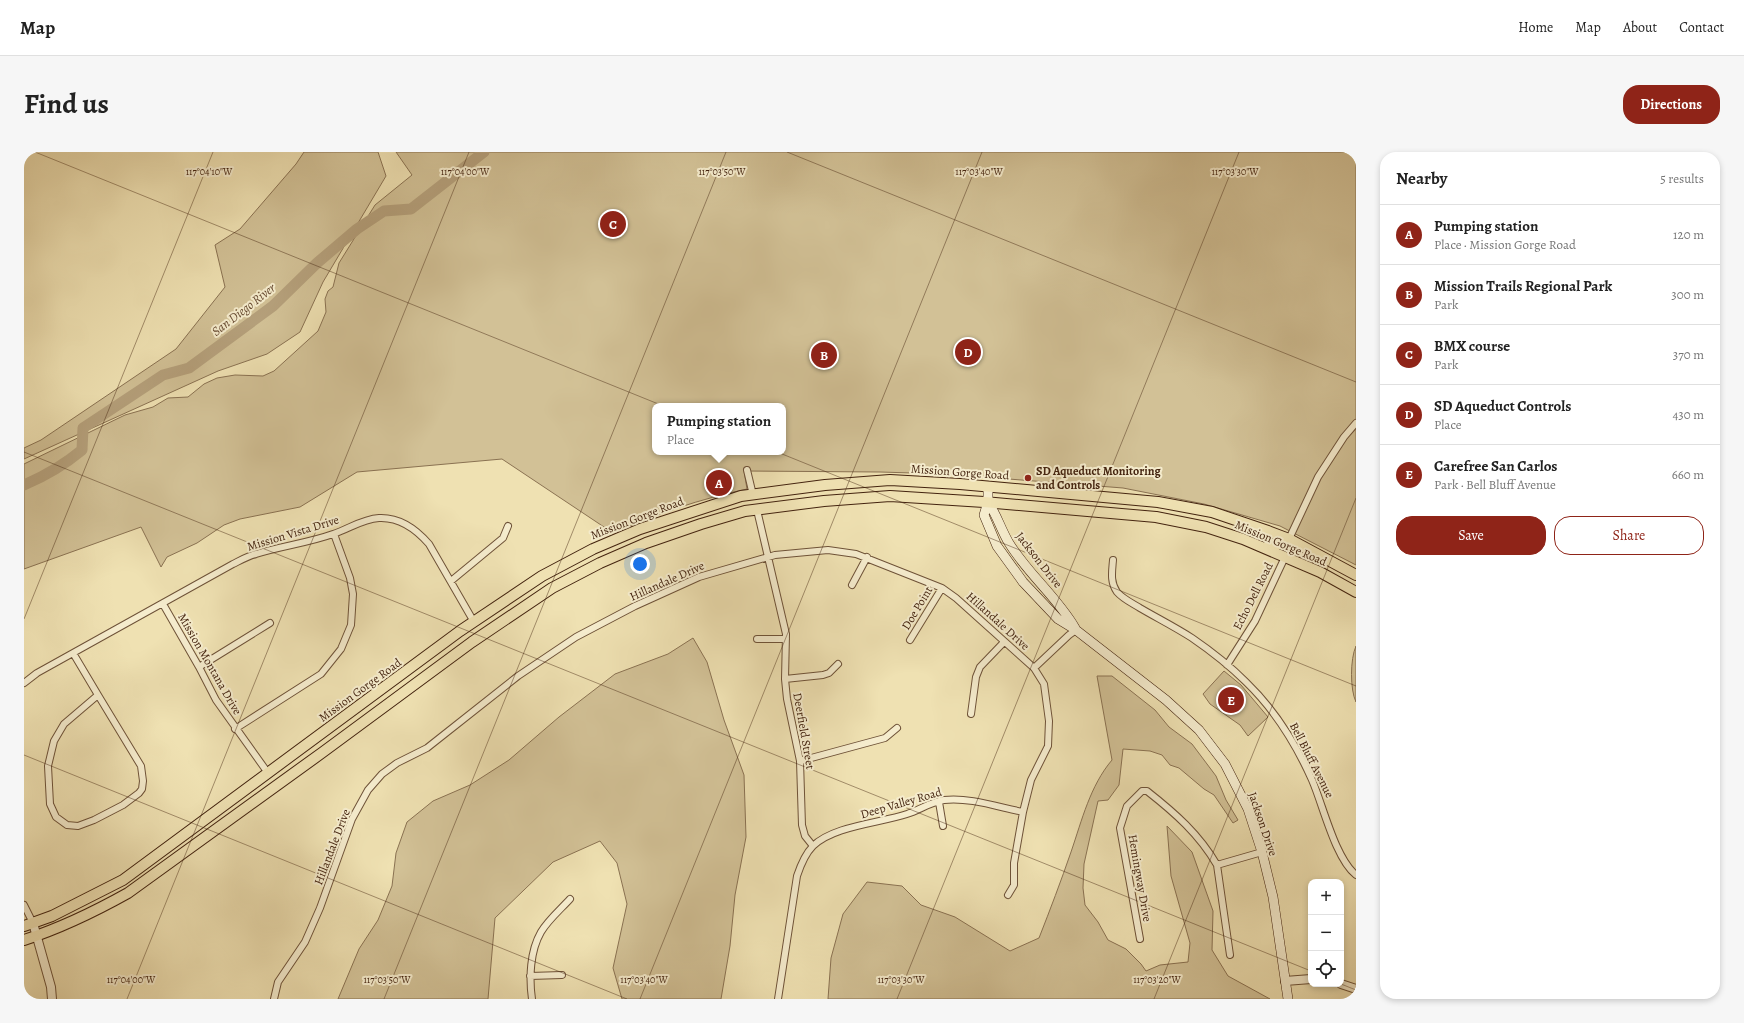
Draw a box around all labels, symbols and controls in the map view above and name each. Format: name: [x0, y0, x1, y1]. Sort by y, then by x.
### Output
text: Map: [20, 15, 55, 41]
text: Home: [1518, 18, 1553, 37]
text: Map: [1575, 18, 1601, 37]
text: About: [1623, 18, 1657, 37]
text: Contact: [1679, 18, 1724, 37]
text: Find us: [24, 85, 109, 123]
button: Directions: [1623, 85, 1720, 124]
text: 117°04'10"W: [186, 165, 233, 178]
text: 117°04'00"W: [441, 165, 490, 178]
text: 117°03'50"W: [698, 165, 746, 178]
text: 117°03'40"W: [955, 165, 1003, 178]
text: 117°03'30"W: [1211, 165, 1259, 178]
text: Nearby: [1396, 167, 1447, 190]
text: 5 results: [1660, 170, 1704, 187]
pin: C: [600, 209, 626, 239]
text: Pumping station: [1434, 216, 1538, 236]
text: A: [1405, 226, 1413, 243]
text: 120 m: [1673, 226, 1704, 243]
text: Place · Mission Gorge Road: [1434, 236, 1576, 253]
text: Mission Trails Regional Park: [1434, 276, 1612, 296]
water label: San Diego River: [208, 279, 279, 340]
text: B: [1405, 286, 1413, 303]
text: 300 m: [1671, 286, 1704, 303]
text: Park: [1434, 296, 1458, 313]
text: BMX course: [1434, 336, 1510, 356]
pin: D: [955, 337, 981, 367]
pin: B: [811, 340, 837, 370]
text: C: [1405, 346, 1413, 363]
text: 370 m: [1673, 346, 1704, 363]
text: Park: [1434, 356, 1458, 373]
text: SD Aqueduct Controls: [1434, 396, 1571, 416]
popup: [652, 403, 786, 455]
text: D: [1404, 406, 1414, 423]
text: 430 m: [1672, 406, 1704, 423]
text: Pumping station: [667, 411, 771, 431]
text: Place: [1434, 416, 1462, 433]
text: Place: [667, 431, 694, 448]
text: Carefree San Carlos: [1434, 456, 1558, 476]
street label: Mission Gorge Road: [910, 461, 1010, 483]
place label: SD Aqueduct Monitoring and Controls: [1036, 463, 1161, 493]
text: E: [1405, 466, 1413, 483]
text: 660 m: [1672, 466, 1704, 483]
pin: A: [706, 468, 732, 498]
marker: SD Aqueduct Monitoring and Controls: [1023, 473, 1033, 483]
text: Park · Bell Bluff Avenue: [1434, 476, 1556, 493]
street label: Mission Gorge Road: [588, 493, 686, 543]
street label: Mission Vista Drive: [245, 511, 341, 555]
street label: Mission Gorge Road: [1233, 516, 1330, 570]
button: Save: [1396, 516, 1546, 555]
button: Share: [1554, 516, 1704, 555]
street label: Jackson Drive: [1012, 529, 1066, 591]
your location: [630, 554, 650, 574]
street label: Hillandale Drive: [627, 557, 707, 605]
street label: Echo Dell Road: [1229, 559, 1277, 632]
street label: Doe Point: [898, 583, 936, 633]
street label: Hillandale Drive: [963, 588, 1033, 654]
street label: Mission Montana Drive: [174, 610, 246, 718]
street label: Mission Gorge Road: [315, 654, 405, 725]
pin: E: [1218, 685, 1244, 715]
street label: Deerfield Street: [789, 691, 819, 771]
street label: Bell Bluff Avenue: [1286, 719, 1338, 801]
street label: Deep Valley Road: [859, 784, 944, 822]
street label: Jackson Drive: [1245, 790, 1281, 858]
street label: Hillandale Drive: [310, 807, 354, 887]
street label: Hemingway Drive: [1124, 833, 1156, 923]
map controls: [1308, 879, 1344, 987]
button: +: [1308, 879, 1344, 915]
button: −: [1308, 915, 1344, 951]
button: locate: [1308, 951, 1344, 987]
text: 117°04'00"W: [107, 973, 156, 986]
text: 117°03'50"W: [363, 973, 411, 986]
text: 117°03'40"W: [620, 973, 668, 986]
text: 117°03'30"W: [877, 973, 925, 986]
text: 117°03'20"W: [1133, 973, 1182, 986]

